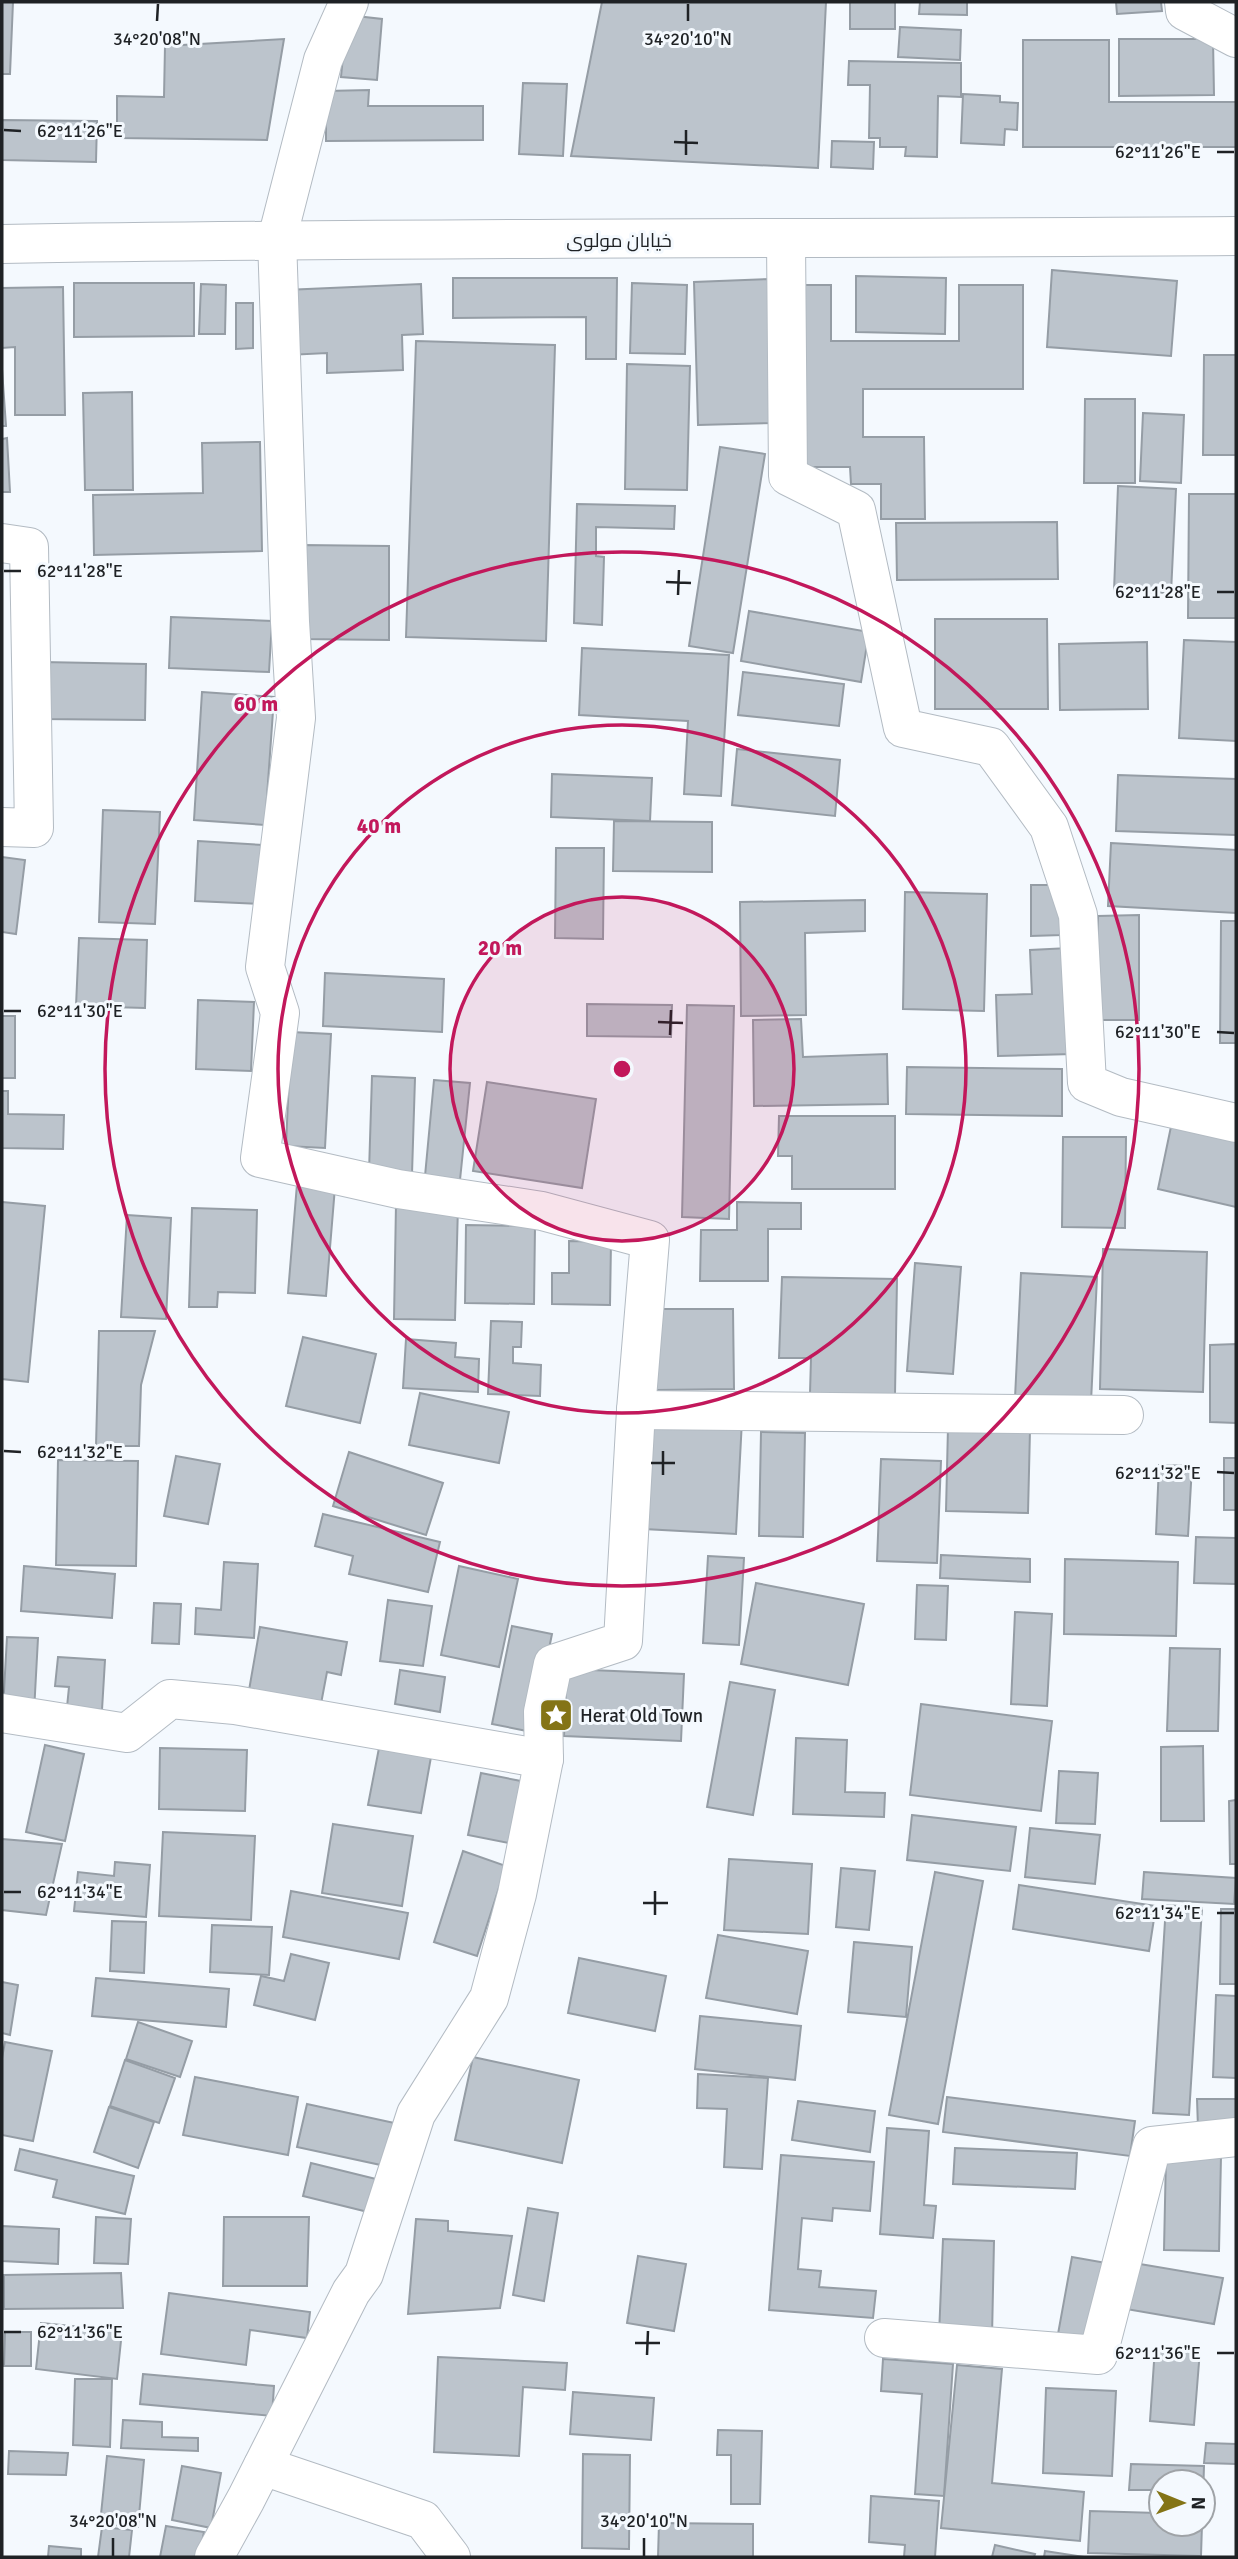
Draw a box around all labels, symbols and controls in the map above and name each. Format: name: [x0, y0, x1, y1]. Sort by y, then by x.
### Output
text: 34°20'08"N: [113, 28, 201, 50]
text: 34°20'10"N: [644, 28, 732, 50]
text: 62°11'26"E: [37, 120, 123, 142]
text: 62°11'26"E: [1115, 141, 1201, 163]
street label: خیابان مولوی: [566, 229, 672, 253]
text: 62°11'28"E: [37, 560, 123, 582]
text: 62°11'28"E: [1115, 581, 1201, 603]
text: 60 m: [234, 691, 278, 717]
text: 40 m: [357, 813, 401, 839]
text: 20 m: [478, 935, 522, 961]
text: 62°11'30"E: [37, 1000, 123, 1022]
text: 62°11'30"E: [1115, 1021, 1201, 1043]
centre of rings: [610, 1057, 634, 1081]
text: 62°11'32"E: [37, 1441, 123, 1463]
text: 62°11'32"E: [1115, 1462, 1201, 1484]
place icon: Herat Old Town: [537, 1696, 575, 1734]
place label: Herat Old Town: [580, 1704, 703, 1728]
text: 62°11'34"E: [37, 1881, 123, 1903]
text: 62°11'34"E: [1115, 1902, 1201, 1924]
text: 62°11'36"E: [37, 2321, 123, 2343]
text: 62°11'36"E: [1115, 2342, 1201, 2364]
north arrow: [1147, 2468, 1217, 2538]
text: N: [1186, 2496, 1210, 2510]
text: 34°20'08"N: [69, 2510, 157, 2532]
text: 34°20'10"N: [600, 2510, 688, 2532]

